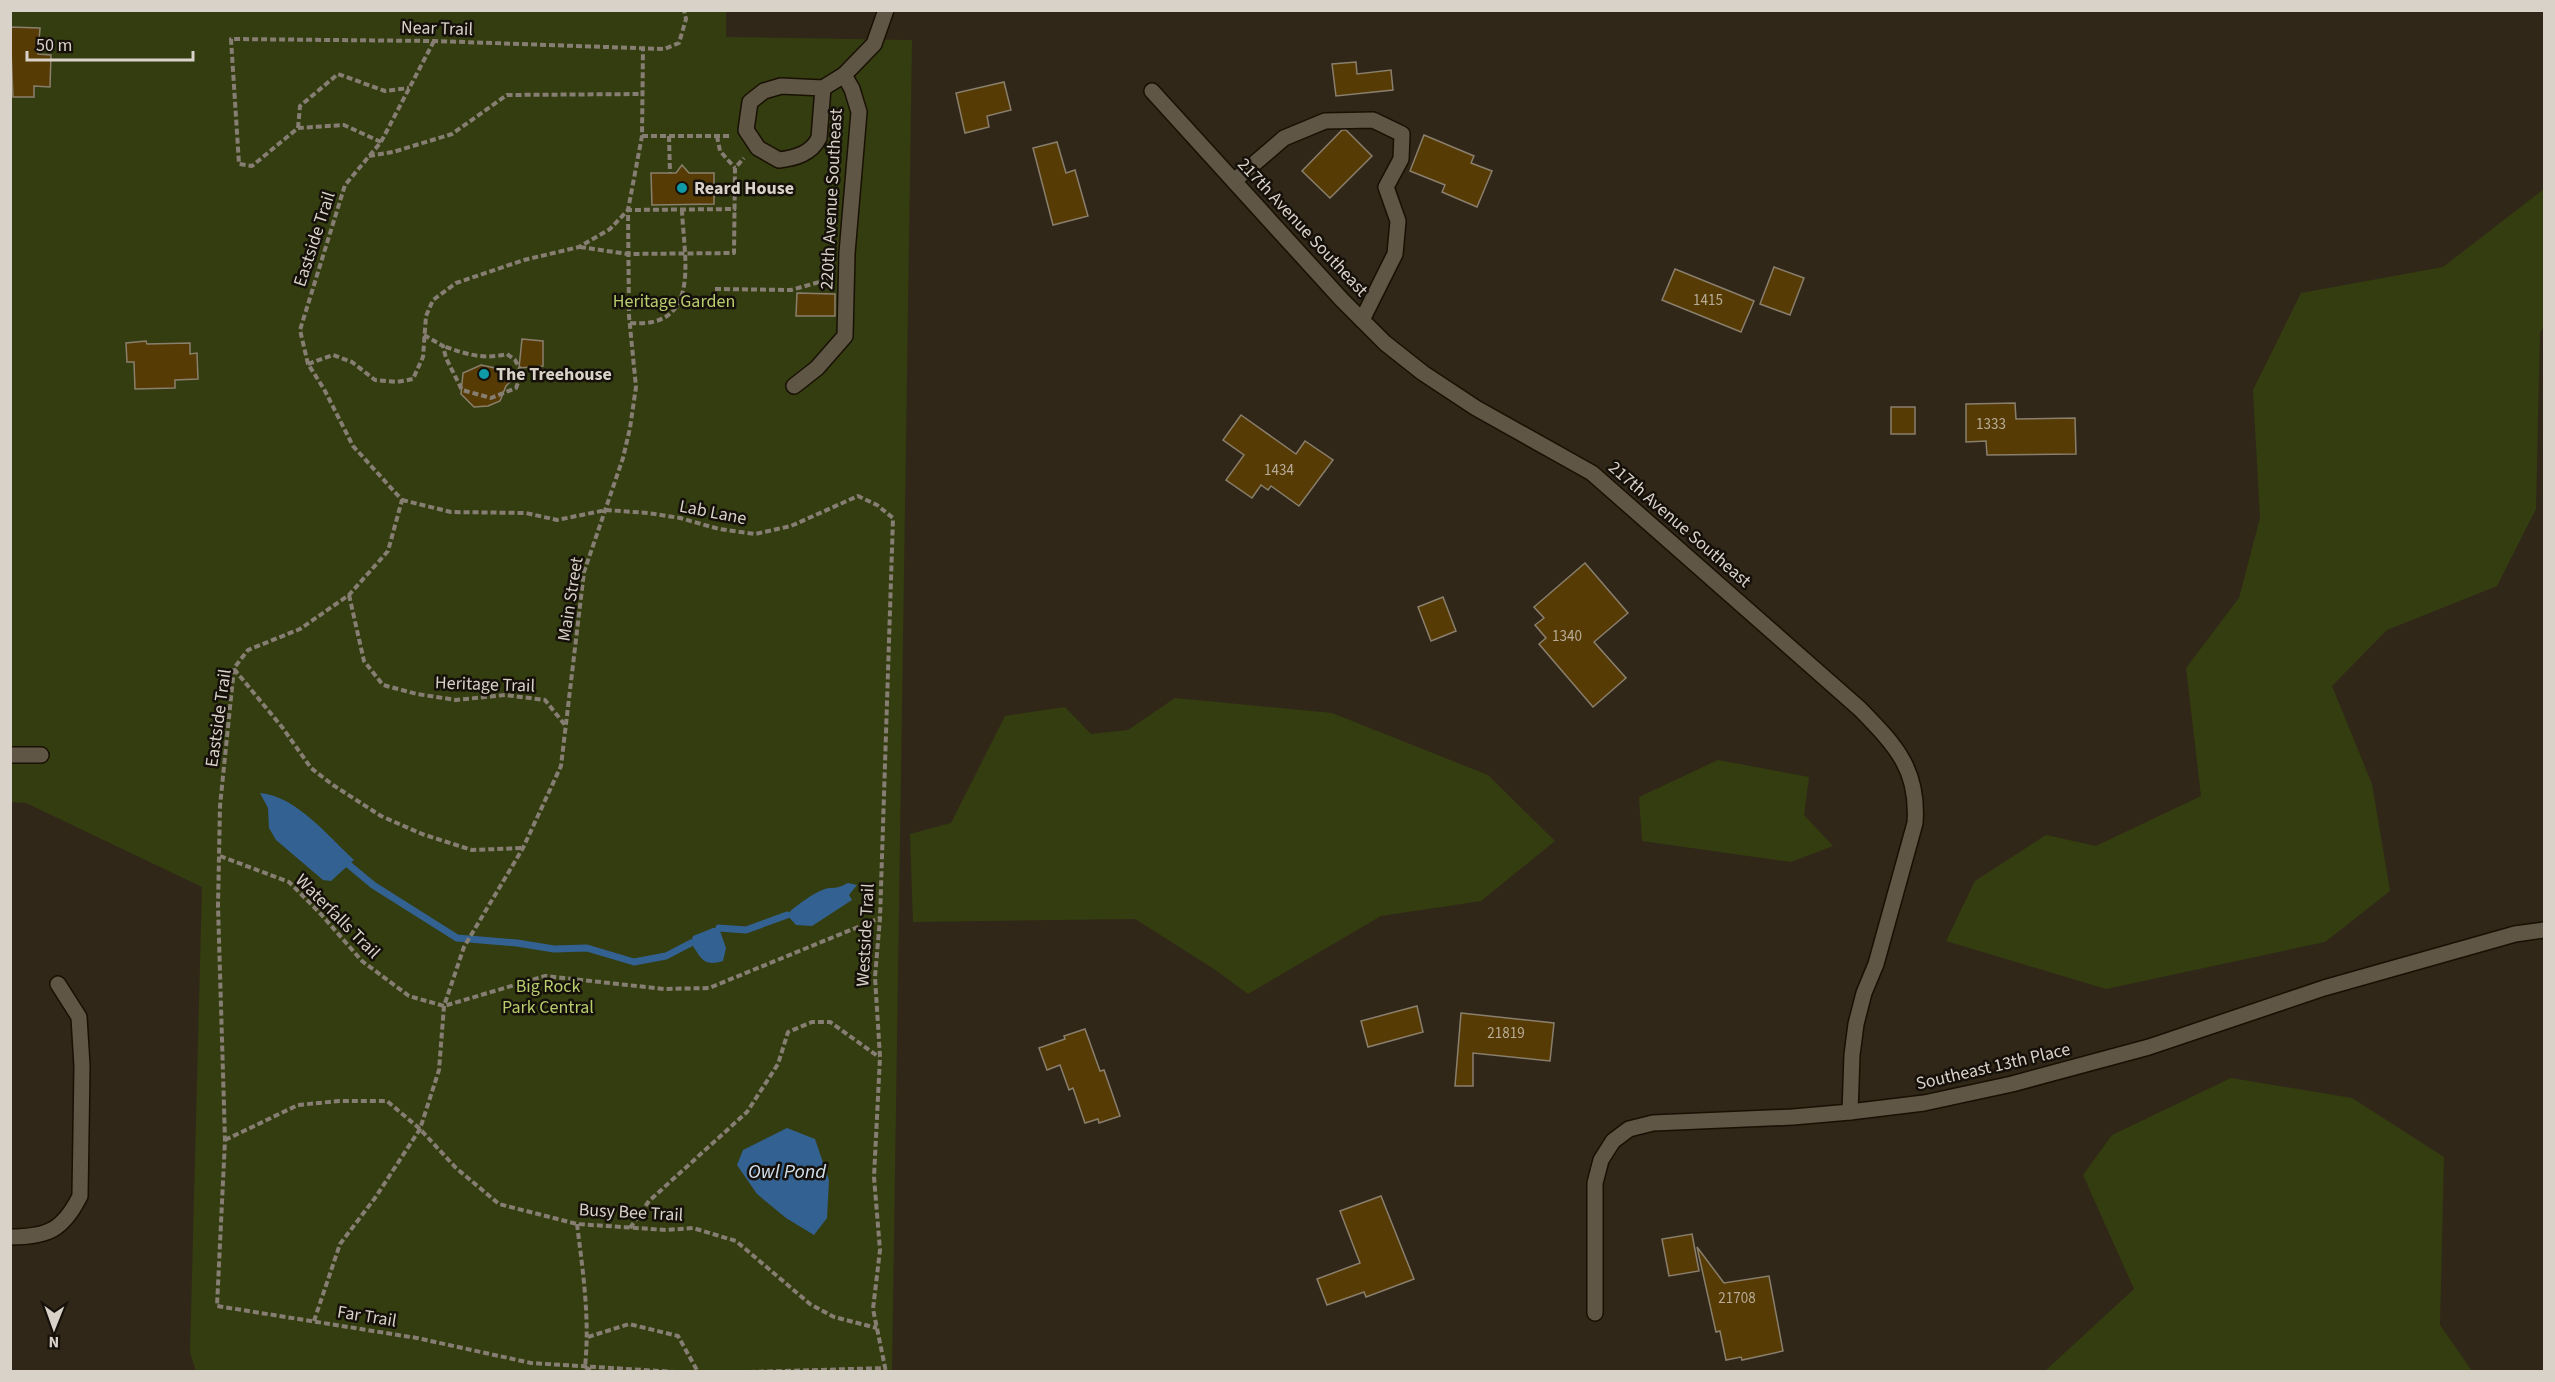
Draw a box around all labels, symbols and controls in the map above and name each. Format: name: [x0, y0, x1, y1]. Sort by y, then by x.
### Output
street label: Near Trail: [401, 15, 473, 42]
scale bar: [27, 24, 194, 62]
text: 50 m: [36, 33, 72, 58]
street label: 220th Avenue Southeast: [814, 108, 849, 290]
street label: 217th Avenue Southeast: [1232, 152, 1374, 302]
place label: Reard House: [694, 176, 794, 201]
marker: Reard House: [675, 181, 689, 195]
street label: Eastside Trail: [287, 188, 342, 290]
park label: Heritage Garden: [613, 289, 735, 314]
house number: 1415: [1693, 290, 1723, 311]
place label: The Treehouse: [496, 362, 612, 387]
marker: The Treehouse: [477, 367, 491, 381]
house number: 1333: [1976, 414, 2006, 435]
street label: 217th Avenue Southeast: [1603, 455, 1756, 593]
house number: 1434: [1264, 460, 1294, 481]
street label: Lab Lane: [677, 494, 749, 531]
street label: Main Street: [551, 555, 589, 643]
house number: 1340: [1552, 626, 1582, 647]
street label: Eastside Trail: [199, 667, 238, 769]
street label: Heritage Trail: [434, 670, 535, 699]
street label: Waterfalls Trail: [290, 868, 386, 964]
street label: Westside Trail: [850, 883, 881, 987]
park label: Big Rock Park Central: [502, 974, 594, 1020]
house number: 21819: [1487, 1023, 1525, 1044]
street label: Southeast 13th Place: [1914, 1037, 2073, 1096]
water label: Owl Pond: [748, 1158, 827, 1186]
street label: Busy Bee Trail: [578, 1197, 684, 1228]
house number: 21708: [1718, 1288, 1756, 1309]
north arrow: [24, 1298, 84, 1358]
street label: Far Trail: [335, 1299, 398, 1334]
text: N: [48, 1331, 59, 1353]

